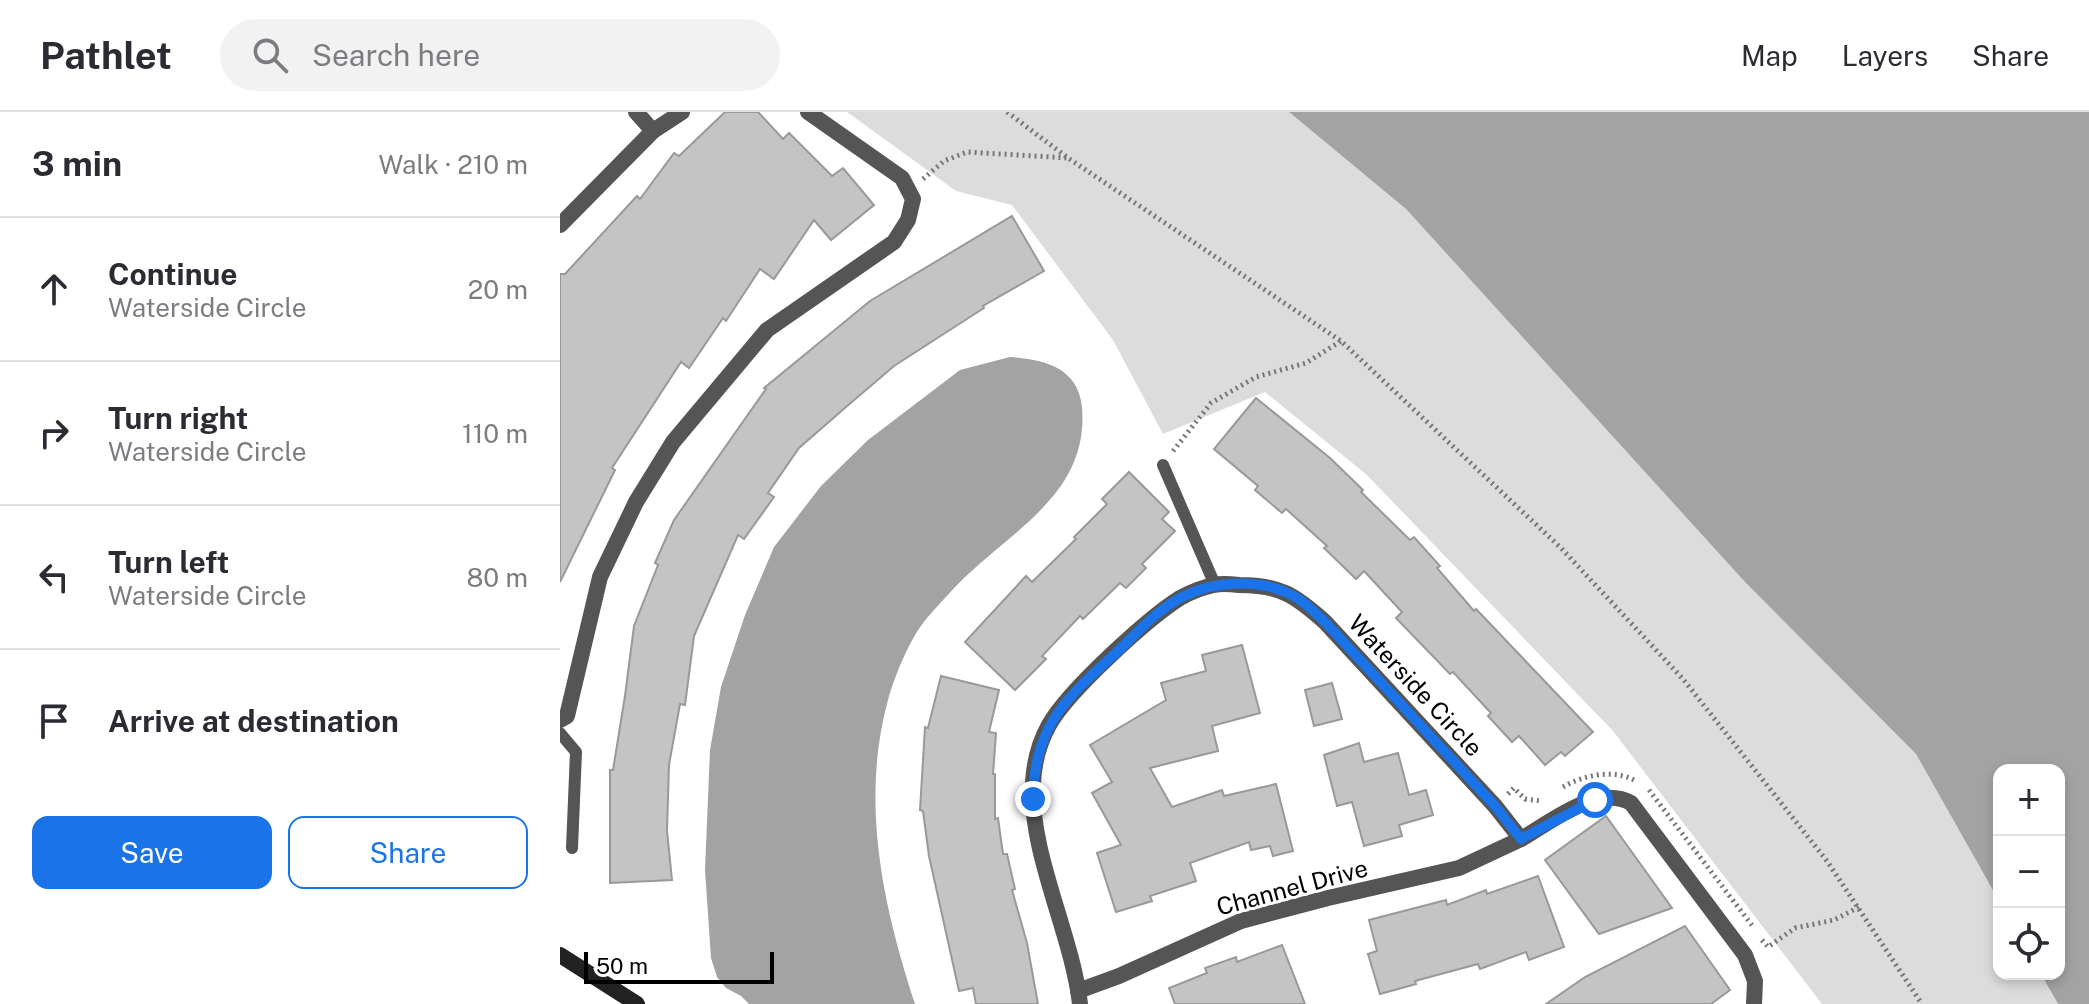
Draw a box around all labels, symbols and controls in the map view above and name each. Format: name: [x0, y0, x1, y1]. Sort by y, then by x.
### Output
search box: [220, 19, 780, 91]
text: Pathlet: [40, 33, 172, 78]
icon: search: [248, 33, 292, 77]
text: Search here: [312, 37, 480, 73]
text: Map: [1741, 39, 1798, 72]
text: Layers: [1842, 39, 1928, 72]
text: Share: [1972, 39, 2049, 72]
text: 3 min: [32, 144, 122, 184]
text: Walk · 210 m: [378, 149, 528, 180]
text: Continue: [108, 256, 238, 292]
icon: ahead: [32, 267, 76, 311]
text: 20 m: [468, 274, 528, 305]
text: Waterside Circle: [108, 292, 306, 323]
text: Turn right: [108, 400, 248, 436]
icon: right: [32, 411, 76, 455]
text: 110 m: [462, 418, 528, 449]
text: Waterside Circle: [108, 436, 306, 467]
text: Turn left: [108, 544, 229, 580]
icon: left: [32, 555, 76, 599]
text: 80 m: [467, 562, 528, 593]
text: Waterside Circle: [108, 580, 306, 611]
street label: Waterside Circle: [1343, 608, 1489, 762]
icon: arrive: [32, 699, 76, 743]
text: Arrive at destination: [108, 703, 399, 739]
map controls: [1993, 764, 2065, 980]
button: +: [1993, 764, 2065, 836]
route end: [1015, 781, 1051, 817]
route start: [1577, 782, 1613, 818]
button: Save: [32, 816, 272, 889]
button: Share: [288, 816, 528, 889]
button: −: [1993, 836, 2065, 908]
street label: Channel Drive: [1213, 853, 1371, 921]
button: locate: [1993, 908, 2065, 980]
scale bar: [584, 948, 774, 984]
text: 50 m: [596, 953, 648, 979]

